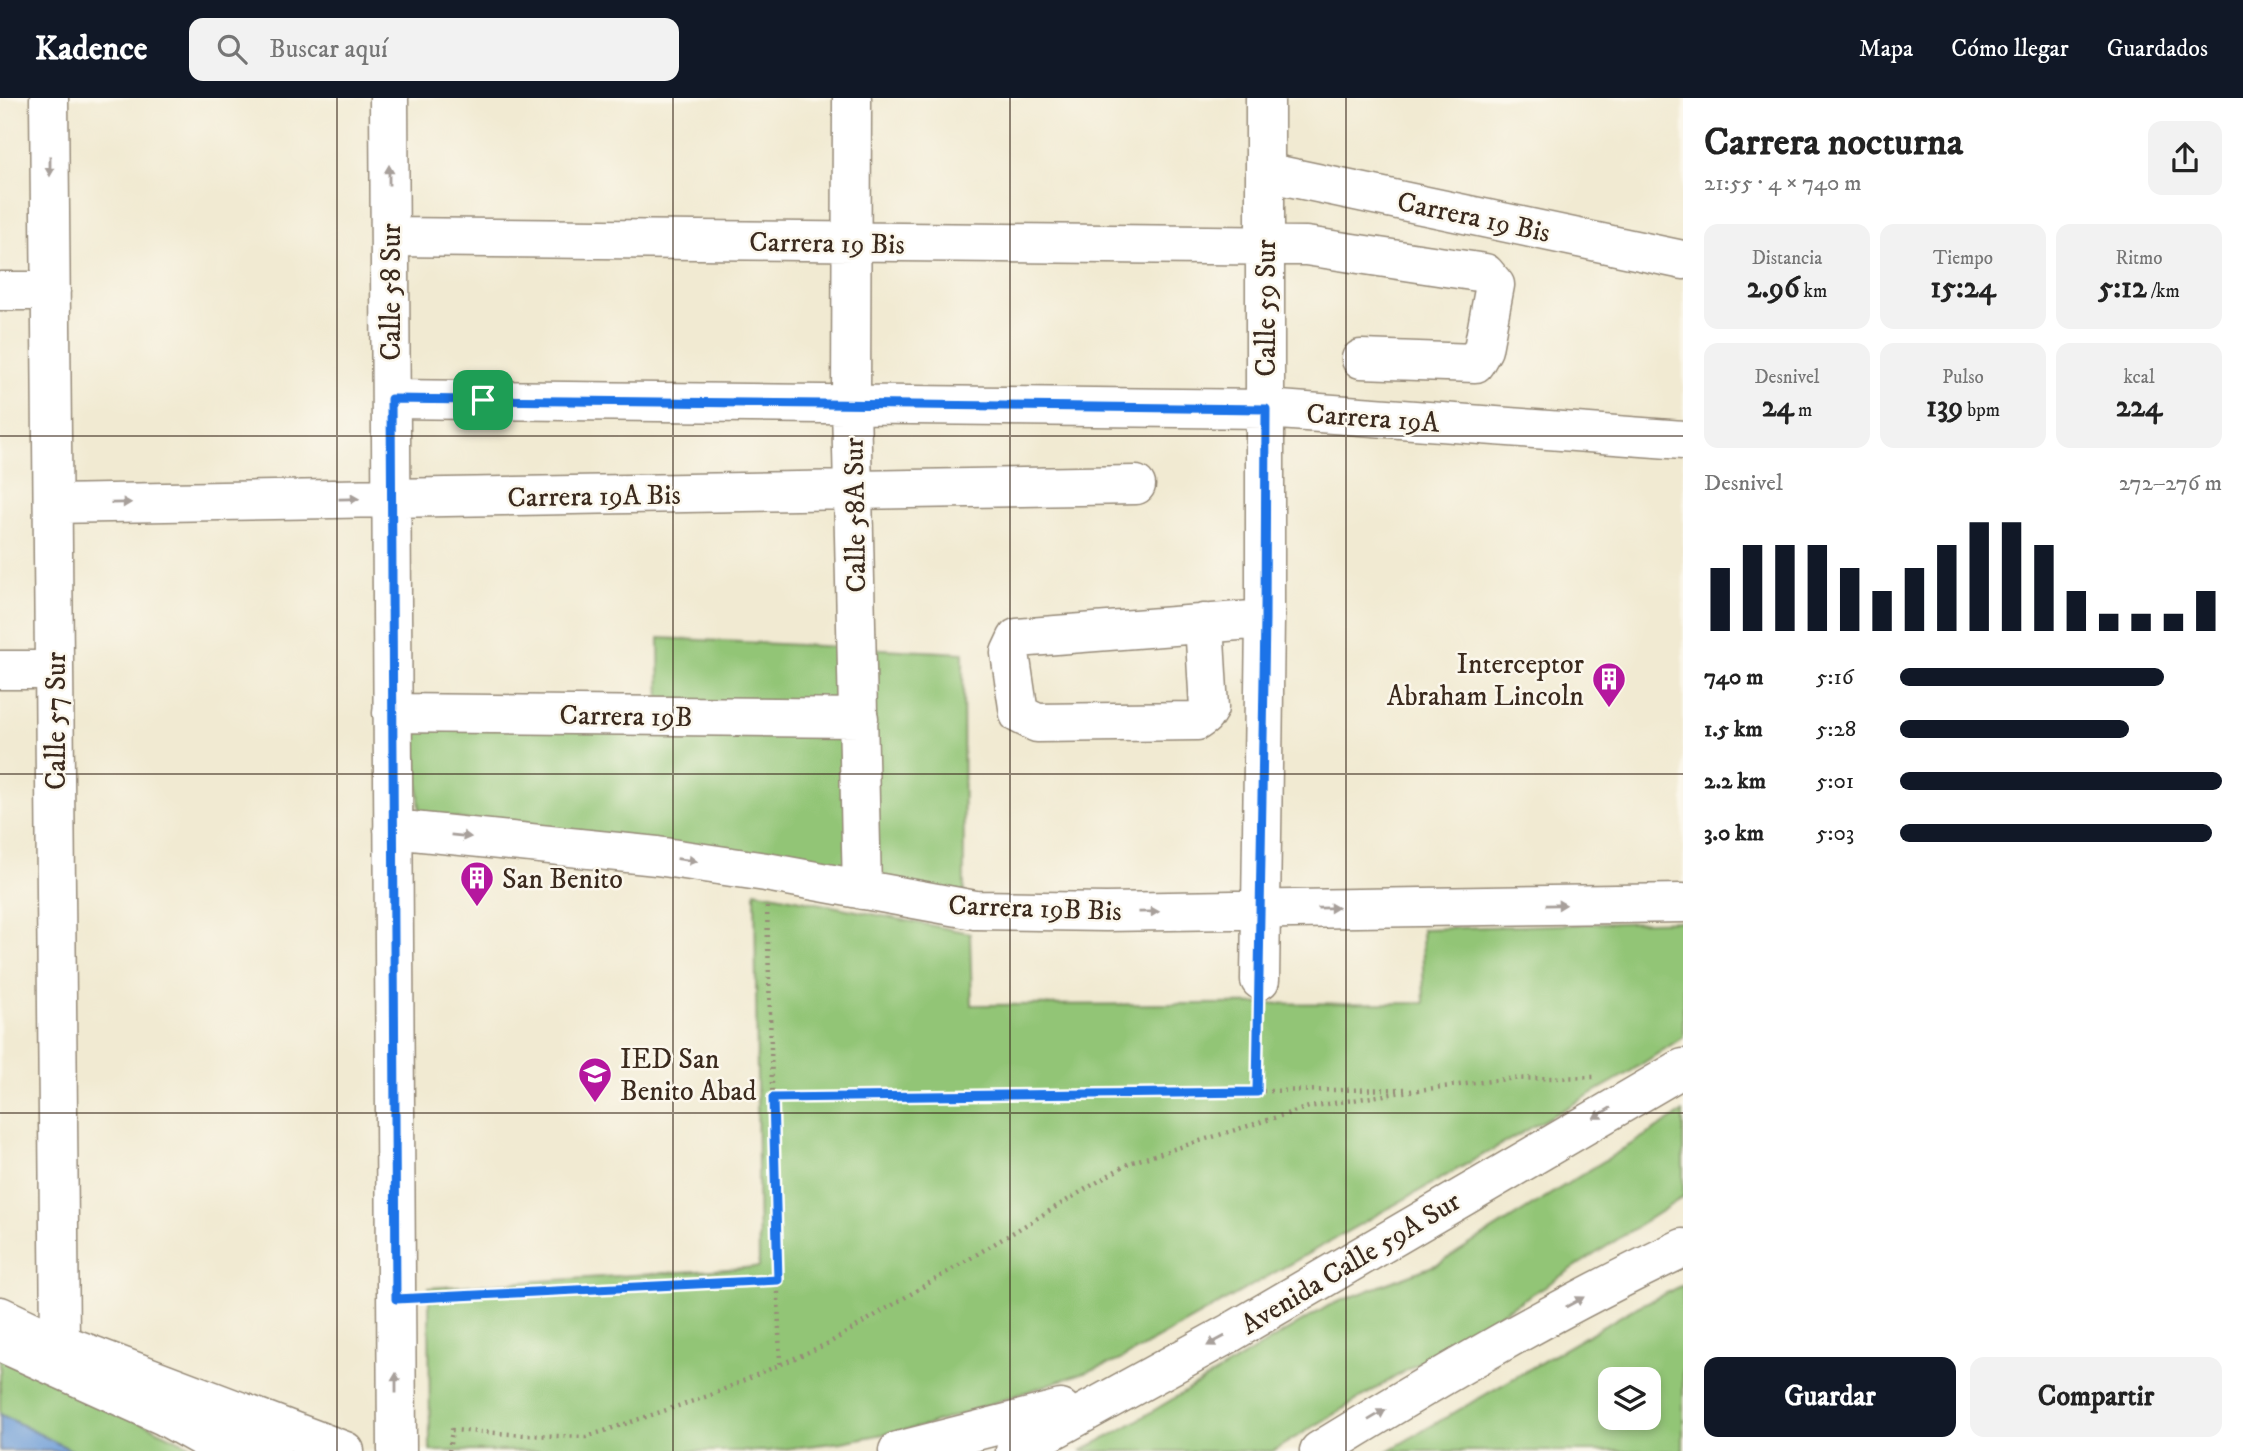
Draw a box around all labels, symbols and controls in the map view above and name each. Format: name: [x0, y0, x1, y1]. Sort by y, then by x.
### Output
search box: [189, 18, 679, 81]
text: Kadence: [35, 29, 147, 70]
icon: search: [213, 30, 251, 68]
text: Buscar aquí: [269, 33, 388, 66]
text: Mapa: [1859, 34, 1913, 64]
text: Cómo llegar: [1951, 34, 2069, 64]
text: Guardados: [2107, 34, 2208, 64]
text: Carrera nocturna: [1704, 119, 1963, 167]
button: share: [2148, 121, 2222, 195]
one-way arrow: [44, 155, 56, 177]
one-way arrow: [384, 164, 395, 186]
text: 21:55 · 4 × 740 m: [1704, 169, 1862, 198]
street label: Carrera 19 Bis: [1394, 184, 1553, 251]
street label: Calle 58 Sur: [374, 223, 409, 361]
street label: Carrera 19 Bis: [749, 225, 905, 262]
street label: Calle 59 Sur: [1249, 239, 1284, 377]
text: Distancia: [1752, 247, 1822, 270]
text: Tiempo: [1933, 247, 1993, 270]
text: Ritmo: [2116, 247, 2163, 270]
text: 2.96: [1747, 270, 1800, 307]
text: 15:24: [1930, 270, 1996, 307]
text: 5:12: [2098, 270, 2147, 307]
text: km: [1800, 280, 1827, 303]
text: /km: [2147, 280, 2180, 303]
text: Desnivel: [1754, 366, 1820, 389]
text: Pulso: [1942, 366, 1984, 389]
text: kcal: [2123, 366, 2155, 389]
pin: [453, 370, 513, 430]
icon: arrive: [464, 381, 502, 419]
text: 24: [1762, 389, 1794, 426]
text: 139: [1926, 389, 1963, 426]
text: 224: [2116, 389, 2162, 426]
street label: Carrera 19A: [1305, 396, 1442, 441]
text: m: [1794, 399, 1812, 422]
text: bpm: [1963, 399, 2000, 422]
street label: Calle 58A Sur: [837, 437, 874, 593]
text: Desnivel: [1704, 469, 1783, 498]
text: 272–276 m: [2119, 469, 2222, 498]
street label: Carrera 19A Bis: [507, 477, 681, 516]
one-way arrow: [338, 493, 360, 505]
one-way arrow: [110, 497, 132, 509]
place label: Interceptor Abraham Lincoln: [1387, 647, 1585, 714]
street label: Calle 57 Sur: [39, 651, 74, 790]
building icon: Interceptor Abraham Lincoln: [1590, 660, 1628, 709]
text: 740 m: [1704, 663, 1764, 692]
text: 5:16: [1816, 663, 1854, 692]
street label: Carrera 19B: [559, 698, 693, 735]
text: 1.5 km: [1704, 715, 1763, 744]
text: 5:28: [1816, 715, 1856, 744]
text: 2.2 km: [1704, 767, 1766, 796]
text: 5:01: [1816, 767, 1854, 796]
text: 3.0 km: [1704, 819, 1764, 848]
text: 5:03: [1816, 819, 1854, 848]
one-way arrow: [450, 831, 472, 842]
one-way arrow: [676, 855, 698, 866]
building icon: San Benito: [458, 859, 496, 908]
place label: San Benito: [502, 862, 623, 897]
street label: Carrera 19B Bis: [948, 888, 1122, 929]
one-way arrow: [1545, 899, 1567, 911]
one-way arrow: [1318, 903, 1340, 914]
one-way arrow: [1138, 906, 1160, 917]
place label: IED San Benito Abad: [620, 1042, 756, 1109]
school or university icon: IED San Benito Abad: [576, 1055, 614, 1104]
one-way arrow: [1593, 1107, 1612, 1120]
street label: Avenida Calle 59A Sur: [1235, 1184, 1467, 1343]
one-way arrow: [1565, 1296, 1584, 1308]
one-way arrow: [1206, 1335, 1226, 1347]
button: Guardar: [1704, 1357, 1956, 1437]
button: Compartir: [1970, 1357, 2222, 1437]
map controls: [1598, 1367, 1661, 1430]
button: layers: [1598, 1367, 1661, 1430]
one-way arrow: [390, 1372, 402, 1394]
one-way arrow: [1368, 1409, 1387, 1422]

